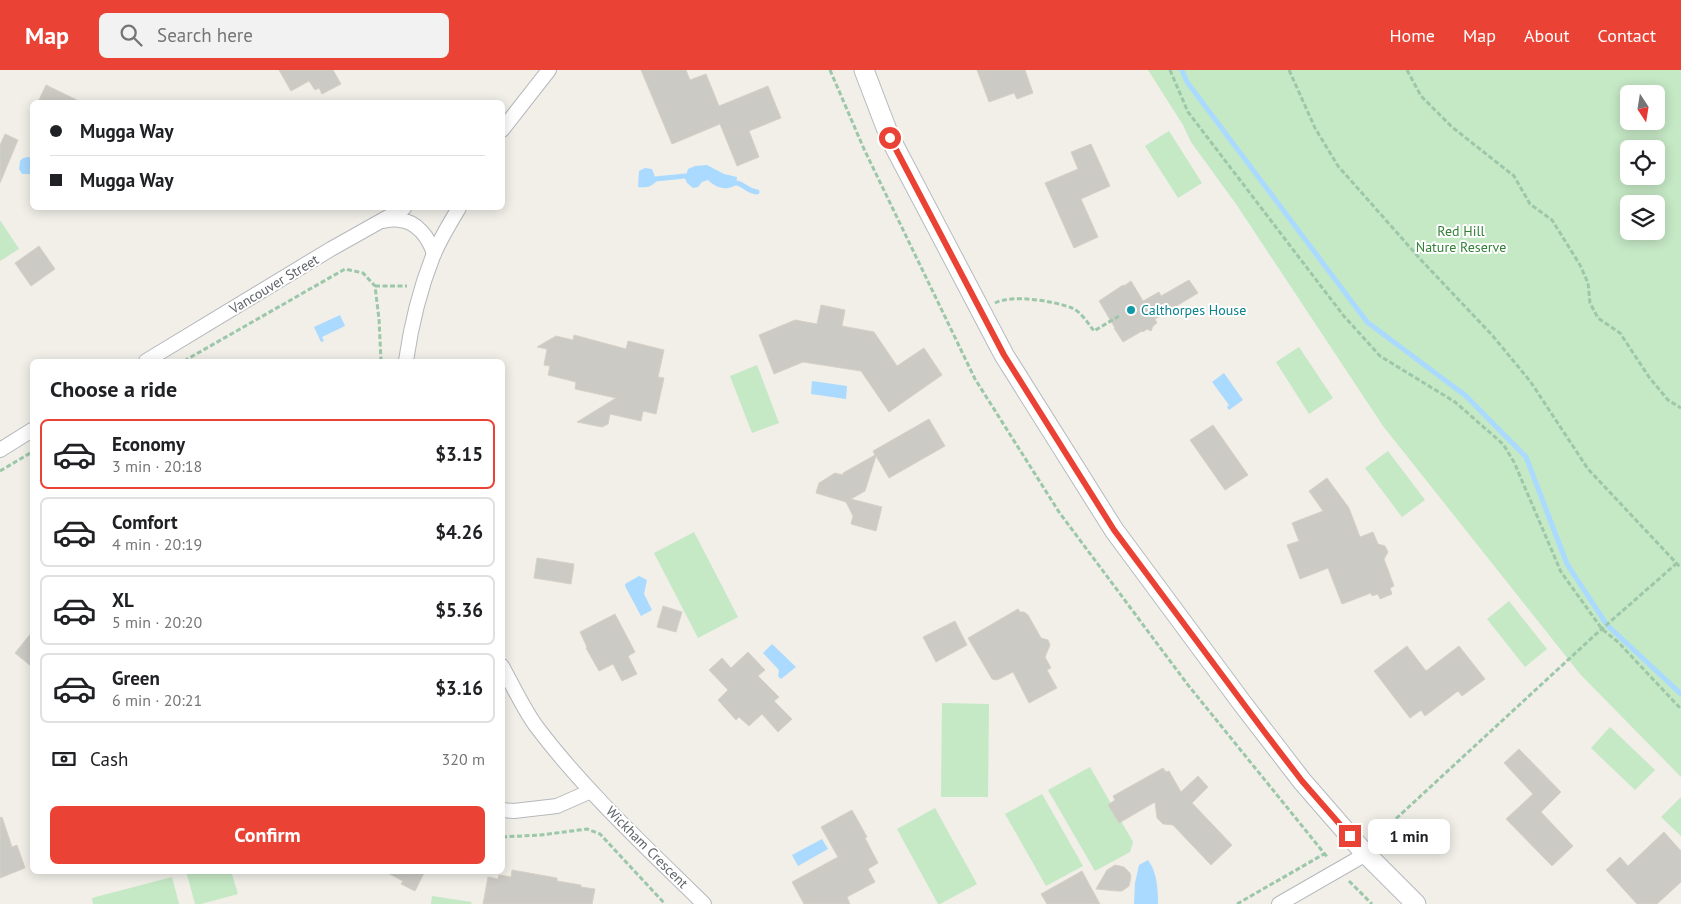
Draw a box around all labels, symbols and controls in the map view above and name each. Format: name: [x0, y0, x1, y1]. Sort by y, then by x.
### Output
search box: [99, 13, 449, 58]
text: Map: [25, 20, 69, 51]
icon: search: [117, 21, 145, 49]
text: Search here: [157, 23, 253, 47]
text: Home: [1389, 24, 1435, 47]
text: Map: [1463, 24, 1496, 47]
text: About: [1524, 24, 1570, 47]
text: Contact: [1598, 24, 1656, 47]
north arrow: [1620, 85, 1665, 130]
map controls: [1620, 85, 1665, 240]
text: Mugga Way: [80, 119, 174, 143]
route start: [879, 127, 901, 149]
button: locate: [1620, 140, 1665, 185]
text: Mugga Way: [80, 168, 174, 192]
button: layers: [1620, 195, 1665, 240]
park label: Red Hill Nature Reserve: [1416, 222, 1506, 256]
street label: Vancouver Street: [225, 250, 322, 318]
place label: Calthorpes House: [1141, 301, 1246, 319]
marker: Calthorpes House: [1125, 304, 1137, 316]
text: Choose a ride: [50, 375, 177, 403]
icon: car: [52, 432, 97, 477]
text: Economy: [112, 432, 185, 456]
text: $3.15: [435, 442, 483, 466]
text: 3 min · 20:18: [112, 456, 202, 476]
icon: car: [52, 510, 97, 555]
text: Comfort: [112, 510, 178, 534]
text: $4.26: [435, 520, 483, 544]
text: 4 min · 20:19: [112, 534, 202, 554]
icon: car: [52, 588, 97, 633]
text: XL: [112, 588, 134, 612]
text: $5.36: [435, 598, 483, 622]
text: 5 min · 20:20: [112, 612, 202, 632]
icon: car: [52, 666, 97, 711]
text: Green: [112, 666, 160, 690]
text: $3.16: [435, 676, 483, 700]
text: 6 min · 20:21: [112, 690, 202, 710]
icon: cash: [50, 745, 78, 773]
text: Cash: [90, 747, 128, 771]
text: 320 m: [442, 749, 485, 769]
street label: Wickham Crescent: [602, 802, 692, 892]
button: Confirm: [50, 806, 485, 864]
callout: 1 min: [1368, 818, 1450, 854]
route end: [1339, 825, 1361, 847]
text: 1 min: [1389, 826, 1429, 846]

